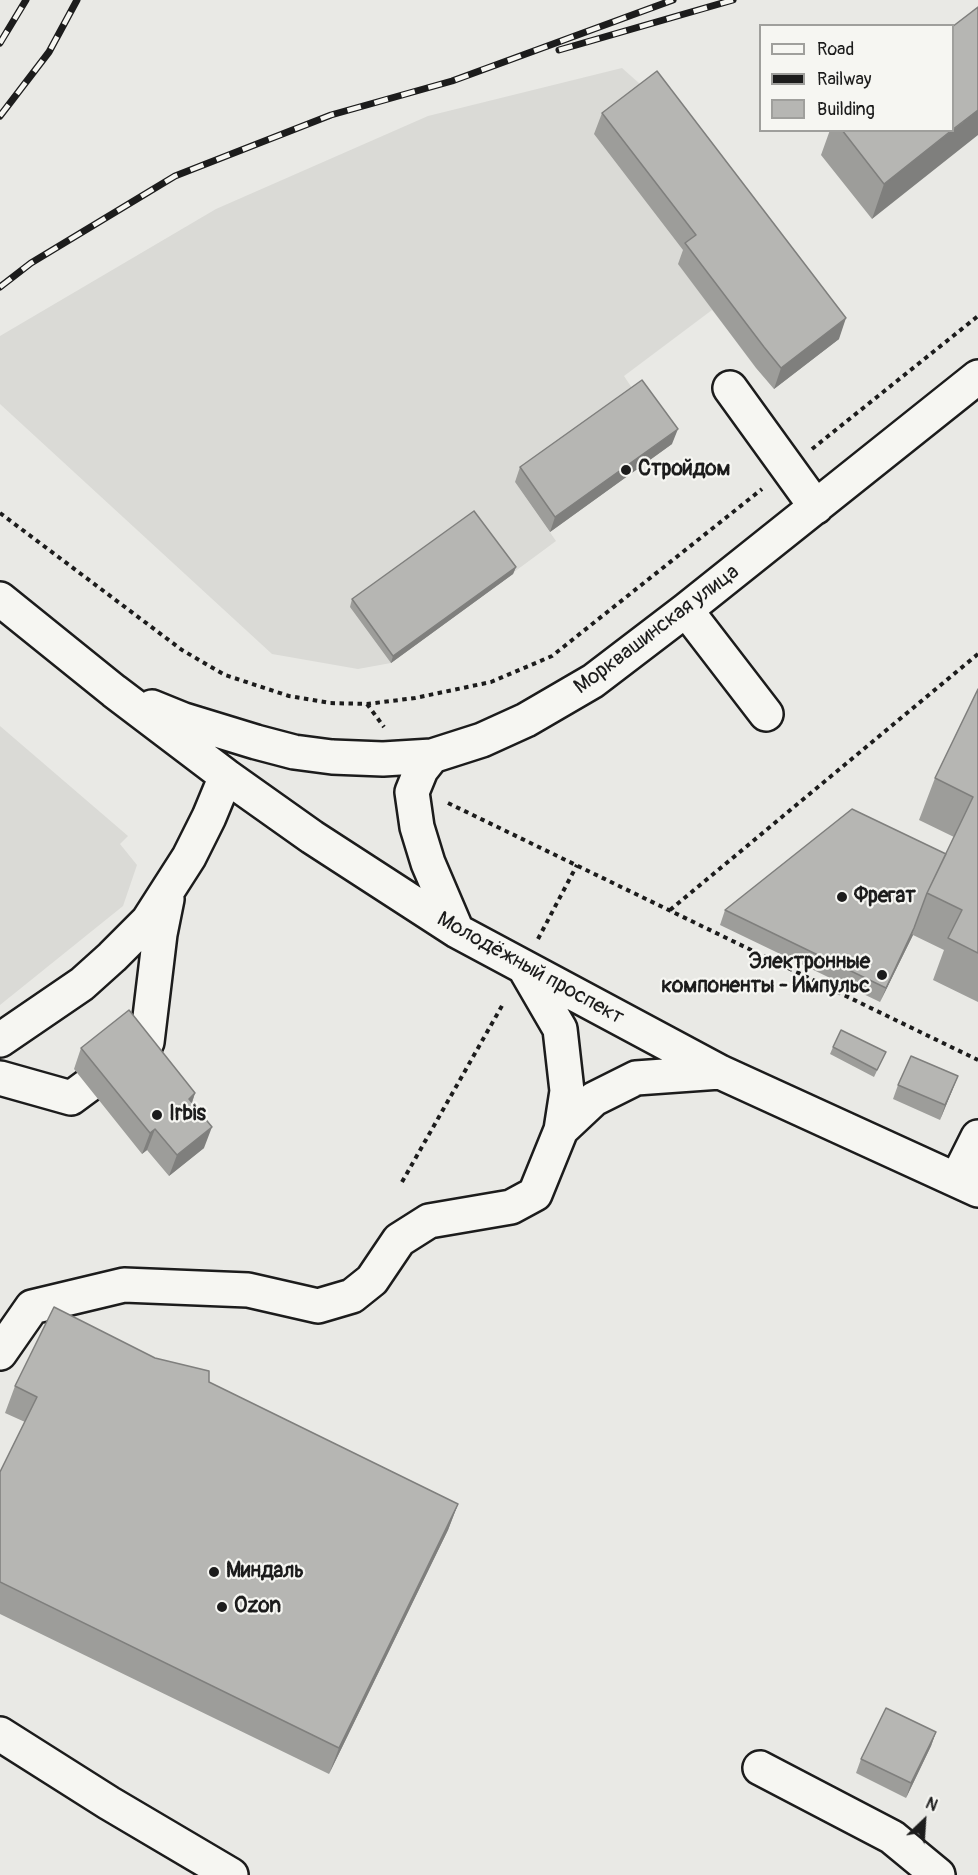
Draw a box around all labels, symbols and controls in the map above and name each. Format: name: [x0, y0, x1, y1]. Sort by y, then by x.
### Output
legend: [759, 24, 954, 132]
text: Road: [817, 38, 854, 61]
text: Railway: [817, 68, 872, 91]
text: Building: [817, 98, 875, 121]
place label: Стройдом: [638, 457, 730, 483]
marker: Стройдом: [619, 463, 633, 477]
street label: Морквашинская улица: [570, 560, 744, 700]
place label: Фрегат: [854, 884, 916, 910]
marker: Фрегат: [835, 890, 849, 904]
street label: Молодёжный проспект: [432, 907, 628, 1031]
place label: Электронные компоненты - Импульс: [661, 950, 870, 1000]
marker: Электронные компоненты - Импульс: [875, 968, 889, 982]
place label: Irbis: [169, 1102, 206, 1128]
marker: Irbis: [150, 1108, 164, 1122]
place label: Миндаль: [226, 1559, 304, 1585]
marker: Миндаль: [207, 1565, 221, 1579]
place label: Ozon: [234, 1594, 281, 1620]
marker: Ozon: [215, 1600, 229, 1614]
north arrow: [894, 1791, 954, 1851]
text: N: [922, 1793, 941, 1816]

